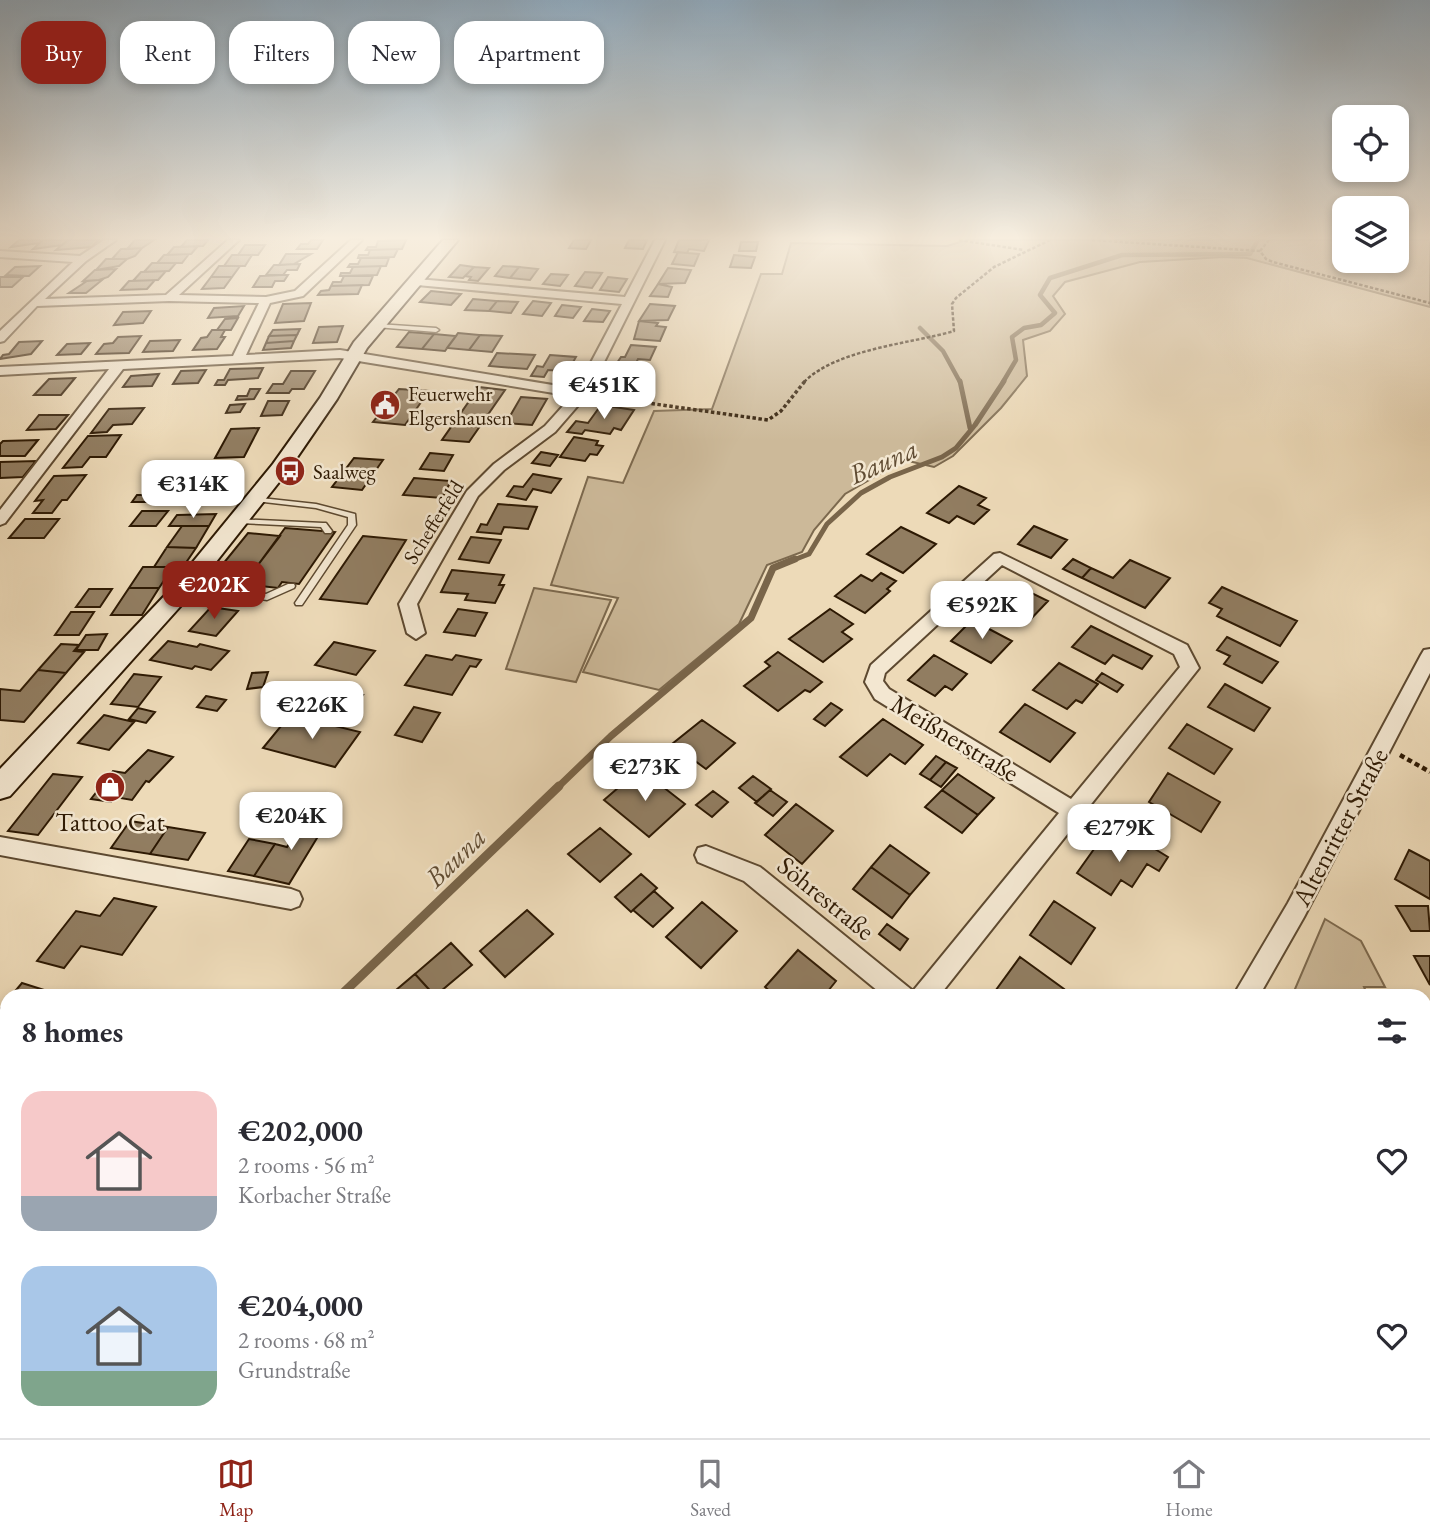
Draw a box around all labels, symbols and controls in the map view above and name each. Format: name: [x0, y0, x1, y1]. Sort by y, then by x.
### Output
chip: Buy: [21, 21, 106, 84]
chip: Rent: [120, 21, 215, 84]
chip: Filters: [229, 21, 334, 84]
chip: New: [348, 21, 440, 84]
chip: Apartment: [454, 21, 604, 84]
map controls: [1332, 105, 1409, 273]
button: locate: [1332, 105, 1409, 182]
button: layers: [1332, 196, 1409, 273]
pin: €451K: [555, 362, 653, 421]
text: €451K: [568, 369, 640, 399]
place label: Feuerwehr Elgershausen: [408, 380, 512, 431]
public building icon: Feuerwehr Elgershausen: [368, 388, 402, 422]
water label: Bauna: [842, 430, 923, 492]
bus stop icon: Saalweg: [273, 454, 307, 488]
place label: Saalweg: [313, 458, 377, 485]
pin: €314K: [144, 461, 242, 520]
text: €314K: [157, 468, 229, 498]
street label: Schefferfeld: [397, 475, 470, 569]
pin: €202K: [165, 562, 263, 621]
text: €202K: [178, 569, 250, 599]
pin: €592K: [933, 582, 1031, 641]
text: €592K: [946, 589, 1018, 619]
pin: €226K: [263, 682, 361, 741]
street label: Meißnerstraße: [885, 686, 1025, 790]
text: €226K: [276, 689, 348, 719]
street label: Altenritter Straße: [1284, 742, 1396, 913]
pin: €273K: [596, 744, 694, 803]
text: €273K: [609, 751, 681, 781]
shop icon: Tattoo Cat: [93, 770, 127, 804]
pin: €204K: [242, 792, 340, 852]
text: €204K: [255, 800, 327, 830]
pin: €279K: [1070, 804, 1168, 864]
place label: Tattoo Cat: [55, 805, 165, 839]
text: €279K: [1083, 812, 1155, 842]
water label: Bauna: [416, 819, 493, 896]
street label: Söhrestraße: [770, 848, 882, 948]
text: 8 homes: [21, 1012, 123, 1051]
icon: filters: [1373, 1012, 1411, 1050]
text: €202,000: [238, 1111, 363, 1150]
icon: home: [77, 1119, 161, 1203]
icon: heart: [1373, 1142, 1411, 1180]
text: 2 rooms · 56 m²: [238, 1150, 375, 1180]
text: Korbacher Straße: [238, 1180, 391, 1210]
text: €204,000: [238, 1286, 363, 1325]
icon: home: [77, 1294, 161, 1378]
icon: heart: [1373, 1317, 1411, 1355]
text: 2 rooms · 68 m²: [238, 1325, 375, 1355]
text: Grundstraße: [238, 1355, 350, 1385]
tab: Map: [217, 1455, 255, 1522]
tab: Saved: [690, 1455, 731, 1522]
tab: Home: [1166, 1455, 1213, 1522]

